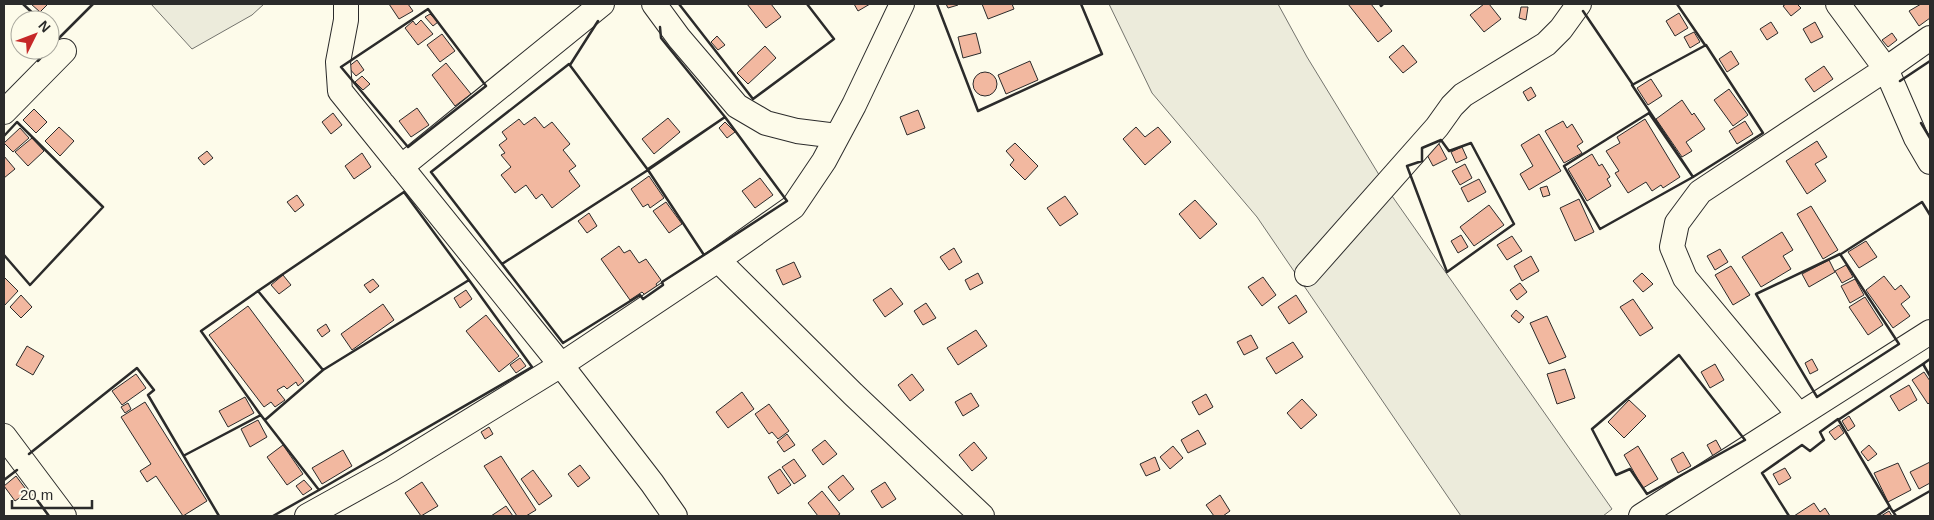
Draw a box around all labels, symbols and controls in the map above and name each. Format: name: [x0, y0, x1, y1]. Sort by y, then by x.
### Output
north arrow: [10, 10, 60, 60]
text: N: [35, 17, 54, 35]
scale bar: [12, 478, 92, 510]
text: 20 m: [20, 486, 53, 503]

